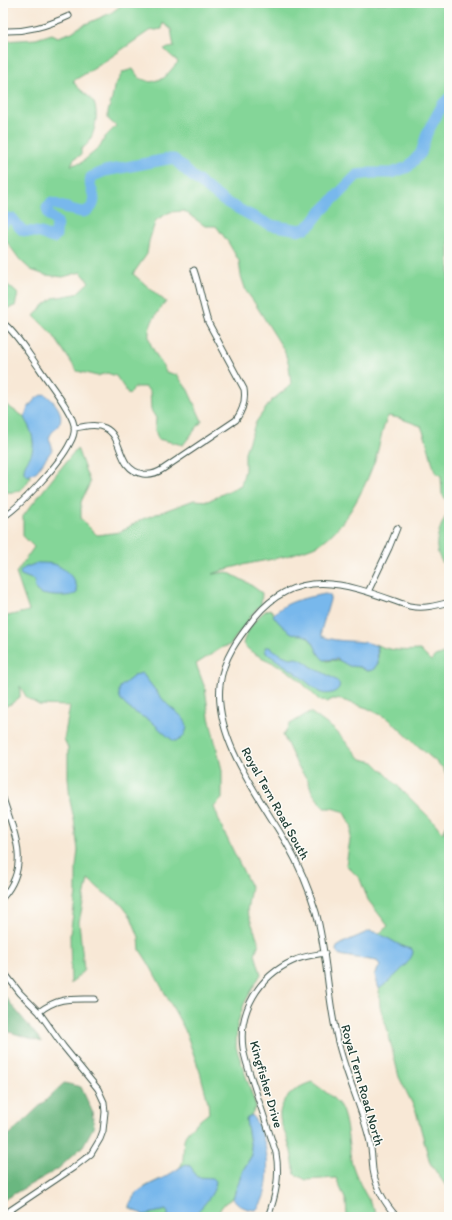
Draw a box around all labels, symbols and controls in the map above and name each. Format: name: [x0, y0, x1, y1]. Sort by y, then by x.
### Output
street label: Royal Tern Road South: [238, 744, 313, 862]
street label: Royal Tern Road North: [338, 1023, 387, 1148]
street label: Kingfisher Drive: [247, 1039, 286, 1129]

